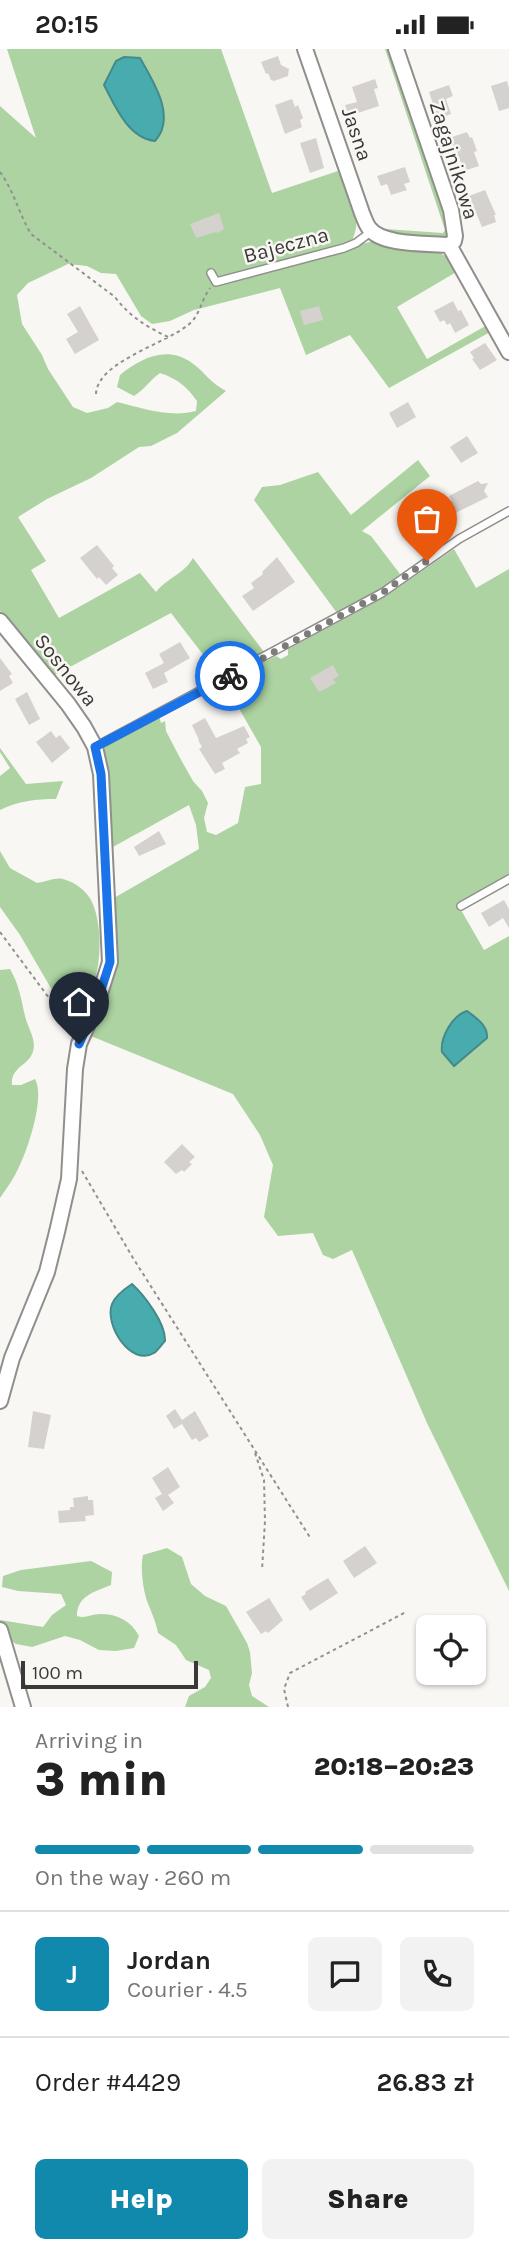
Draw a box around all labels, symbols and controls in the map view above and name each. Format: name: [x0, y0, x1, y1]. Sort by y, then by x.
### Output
text: 20:15: [35, 9, 99, 40]
street label: Zagajnikowa: [425, 98, 483, 222]
street label: Jasna: [337, 104, 377, 164]
street label: Bajeczna: [241, 222, 331, 268]
pin: [397, 489, 457, 561]
icon: bag: [408, 500, 446, 538]
street label: Sosnowa: [30, 629, 102, 711]
courier: [195, 641, 265, 711]
icon: bike: [211, 657, 249, 695]
pin: [49, 972, 109, 1044]
icon: home: [60, 983, 98, 1021]
map controls: [416, 1615, 486, 1685]
button: locate: [416, 1615, 486, 1685]
scale bar: [21, 1658, 198, 1690]
text: 100 m: [32, 1662, 83, 1684]
text: Arriving in: [35, 1727, 143, 1754]
text: 20:18–20:23: [314, 1751, 474, 1782]
text: 3 min: [35, 1753, 168, 1807]
text: On the way · 260 m: [35, 1864, 231, 1891]
button: chat: [308, 1937, 382, 2011]
button: phone: [400, 1937, 474, 2011]
text: Jordan: [127, 1945, 211, 1976]
text: J: [66, 1959, 78, 1990]
text: Courier · 4.5: [127, 1976, 248, 2003]
text: Order #4429: [35, 2067, 181, 2098]
text: 26.83 zł: [377, 2067, 474, 2098]
button: Help: [35, 2159, 248, 2239]
button: Share: [262, 2159, 474, 2239]

